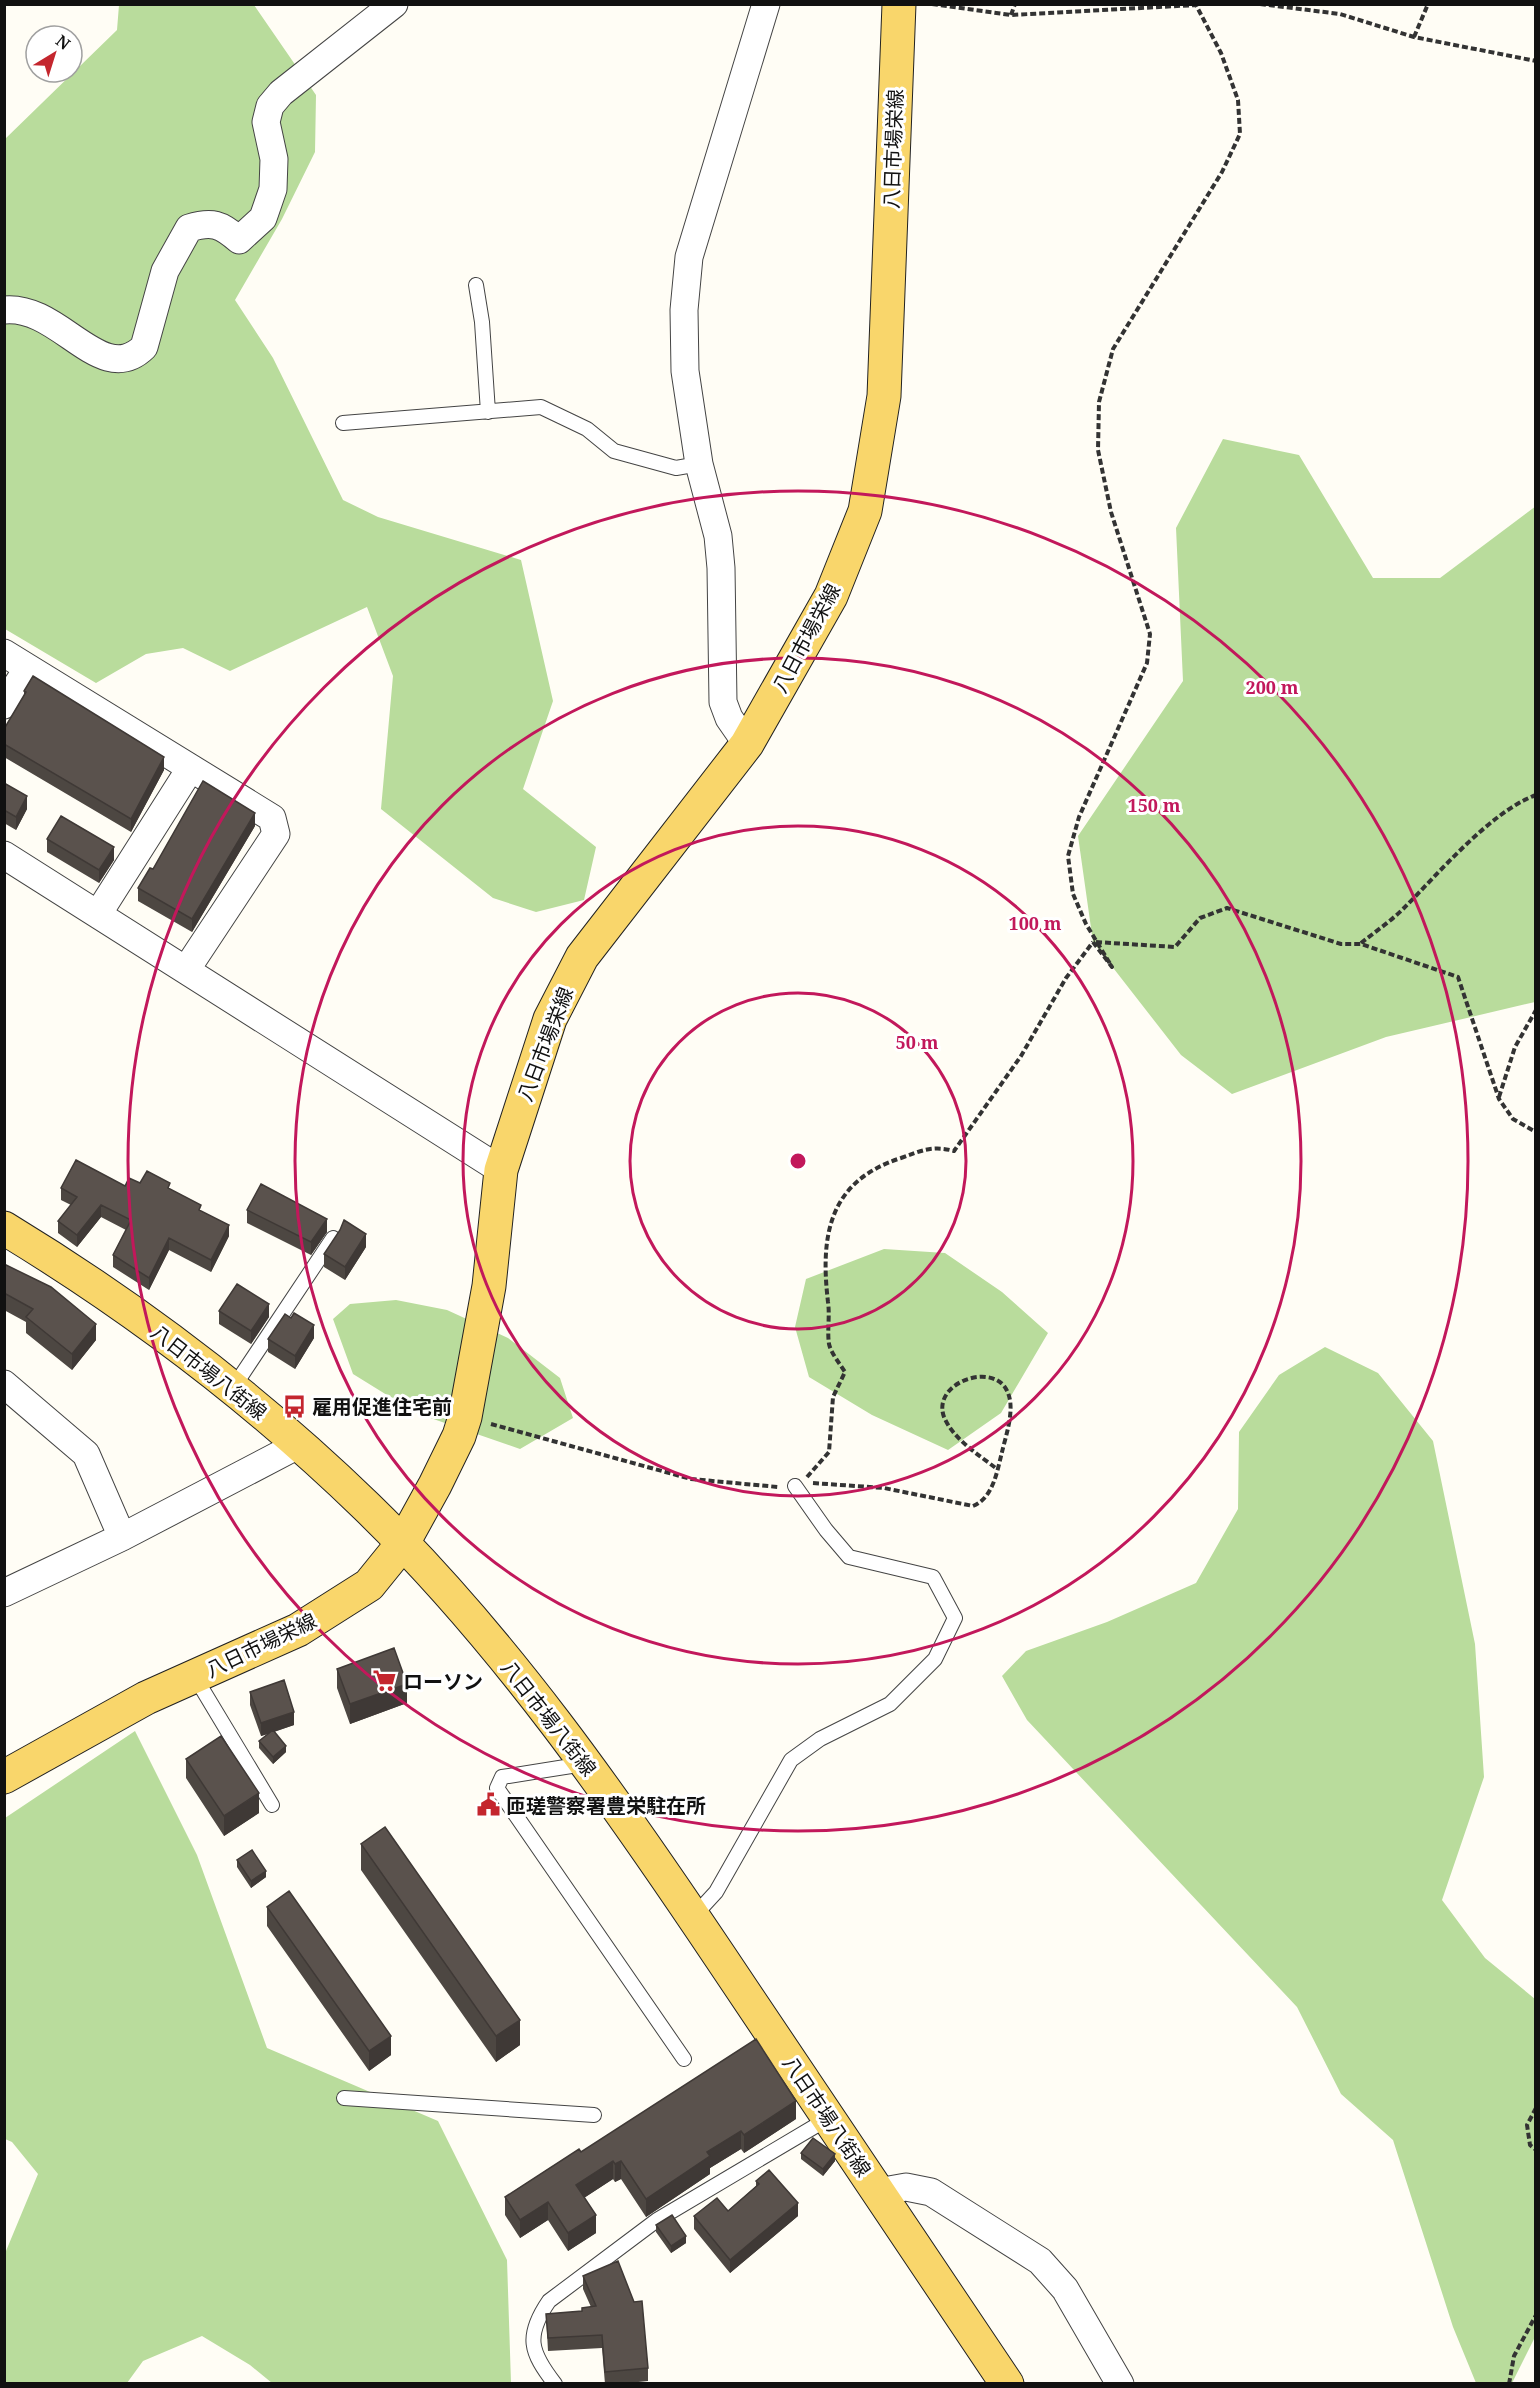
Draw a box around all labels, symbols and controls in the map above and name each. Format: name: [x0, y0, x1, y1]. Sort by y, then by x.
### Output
north arrow: [24, 24, 84, 84]
text: N: [51, 30, 75, 55]
street label: 八日市場栄線: [877, 89, 909, 209]
street label: 八日市場栄線: [766, 579, 846, 697]
text: 200 m: [1246, 675, 1299, 699]
text: 150 m: [1128, 793, 1181, 817]
text: 100 m: [1009, 911, 1062, 935]
street label: 八日市場栄線: [511, 983, 579, 1105]
text: 50 m: [896, 1030, 939, 1054]
centre of rings: [788, 1151, 808, 1171]
street label: 八日市場八街線: [146, 1318, 272, 1426]
bus stop icon: 雇用促進住宅前: [281, 1393, 307, 1419]
place label: 雇用促進住宅前: [312, 1393, 452, 1420]
street label: 八日市場栄線: [201, 1607, 321, 1683]
street label: 八日市場八街線: [495, 1655, 603, 1781]
supermarket icon: ローソン: [372, 1668, 398, 1694]
place label: ローソン: [403, 1668, 483, 1695]
public building icon: 匝瑳警察署豊栄駐在所: [475, 1792, 501, 1818]
place label: 匝瑳警察署豊栄駐在所: [506, 1792, 706, 1819]
street label: 八日市場八街線: [777, 2050, 877, 2182]

